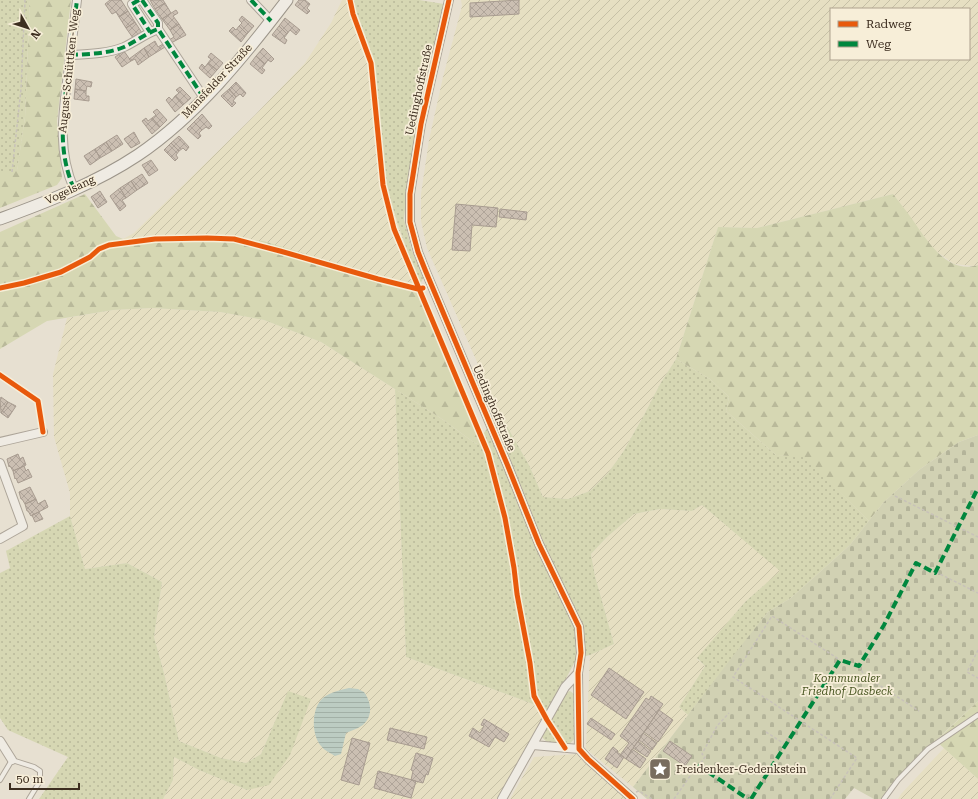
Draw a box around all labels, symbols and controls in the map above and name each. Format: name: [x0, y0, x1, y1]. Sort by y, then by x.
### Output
north arrow: [8, 8, 48, 48]
street label: August-Schüttken-Weg: [56, 8, 82, 133]
legend: [830, 8, 970, 60]
text: Radweg: [866, 17, 912, 31]
text: N: [27, 27, 43, 42]
text: Weg: [866, 37, 891, 51]
street label: Mansfelder Straße: [179, 41, 255, 121]
street label: Uedinghoffstraße: [403, 43, 435, 137]
street label: Vogelsang: [43, 172, 98, 207]
street label: Uedinghoffstraße: [470, 363, 518, 453]
park label: Kommunaler Friedhof Dasbeck: [800, 672, 893, 698]
place icon: Freidenker-Gedenkstein: [647, 756, 673, 782]
place label: Freidenker-Gedenkstein: [676, 763, 806, 776]
scale bar: [10, 765, 79, 791]
text: 50 m: [16, 772, 43, 786]

